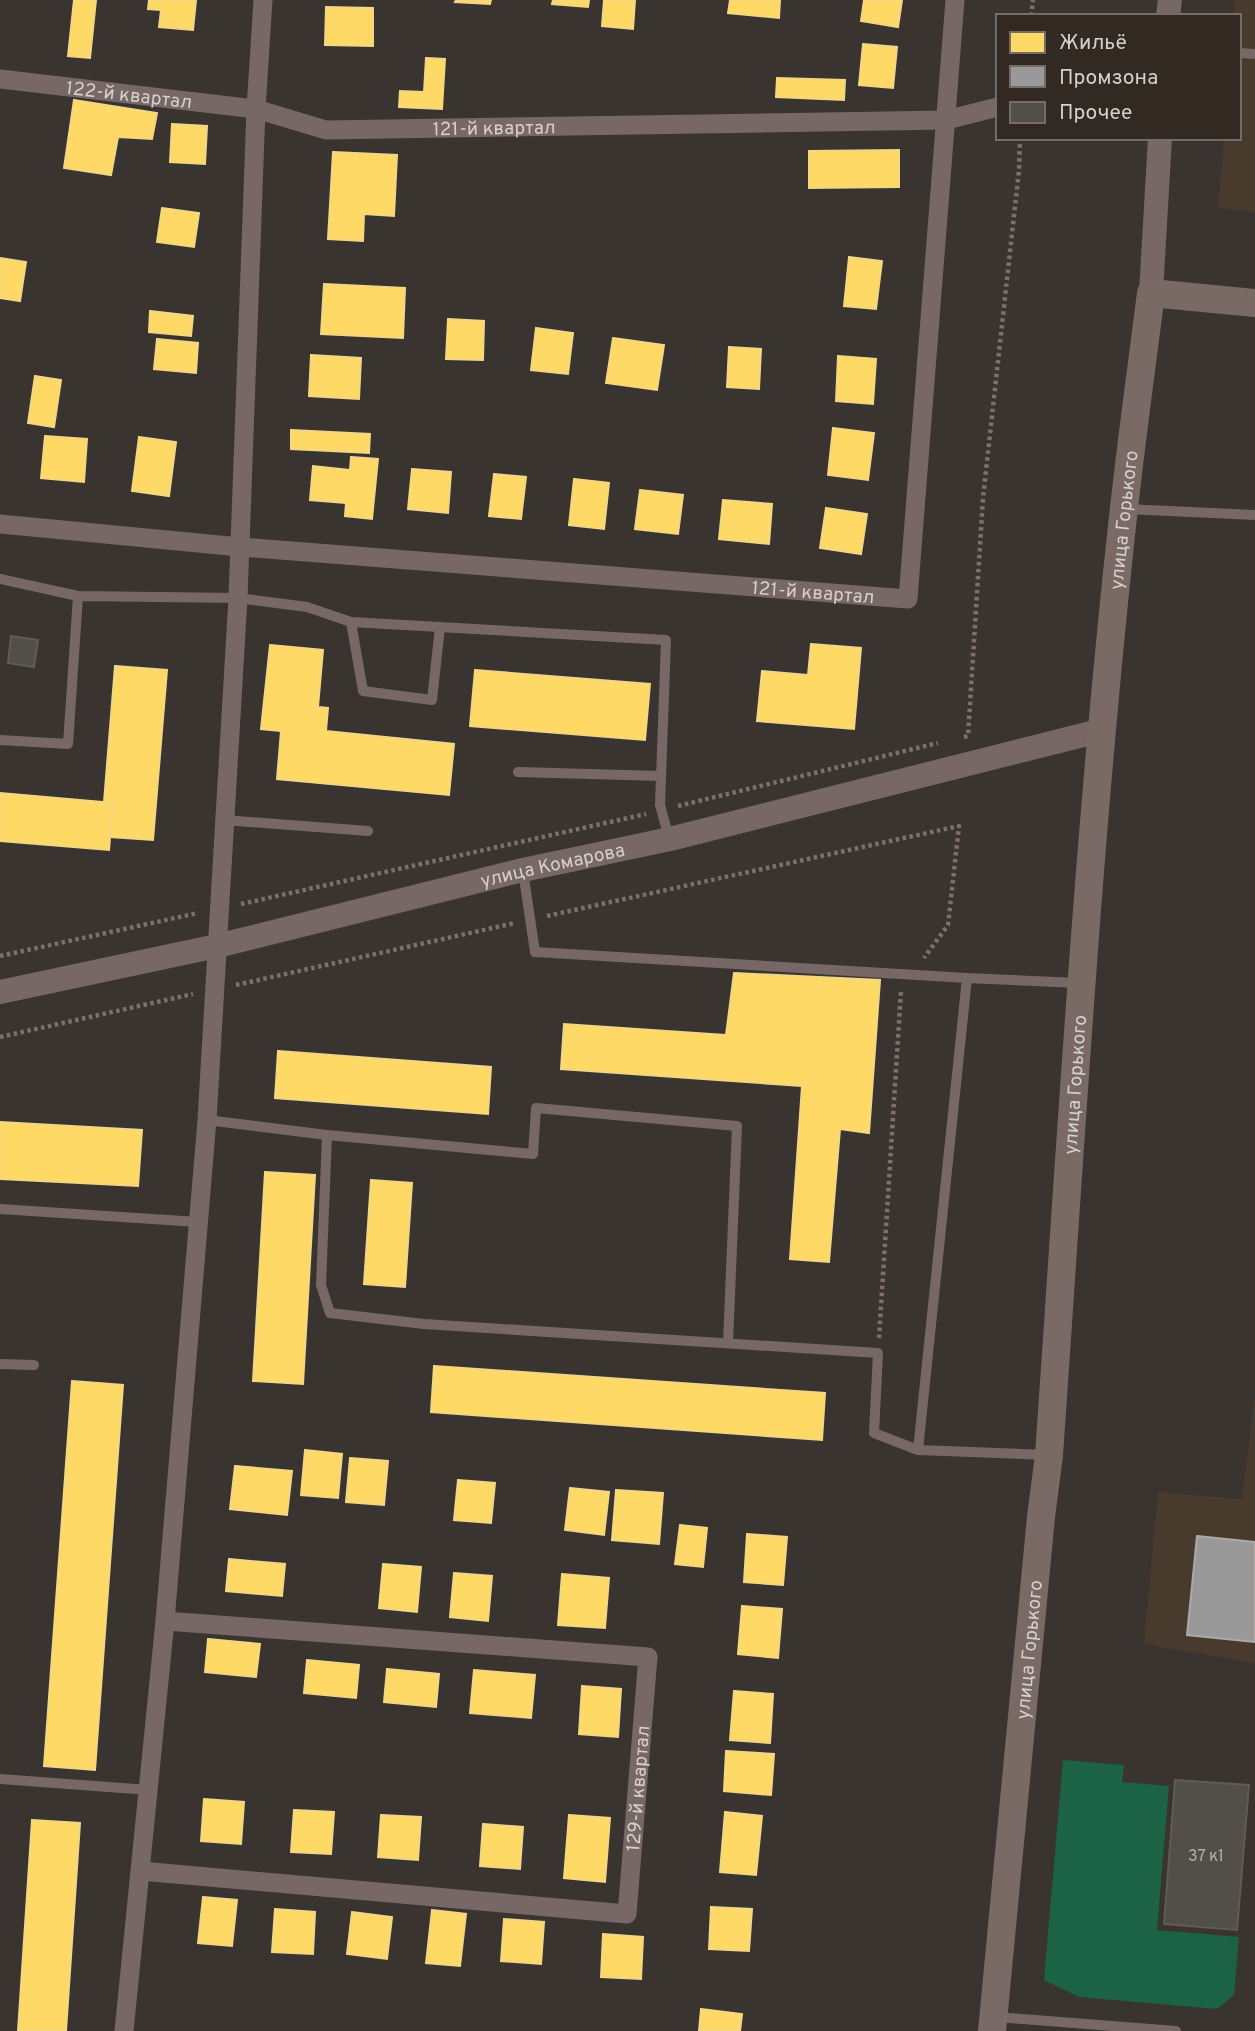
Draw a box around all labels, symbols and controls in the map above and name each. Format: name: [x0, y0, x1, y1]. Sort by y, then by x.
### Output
legend: [996, 14, 1241, 140]
text: Жильё: [1059, 30, 1127, 57]
text: Промзона: [1059, 65, 1158, 92]
street label: 122-й квартал: [65, 77, 193, 115]
text: Прочее: [1059, 100, 1132, 127]
street label: 121-й квартал: [432, 116, 556, 142]
street label: улица Горького: [1105, 449, 1145, 591]
street label: 121-й квартал: [751, 577, 875, 610]
street label: улица Комарова: [478, 839, 627, 894]
street label: улица Горького: [1059, 1014, 1093, 1156]
street label: улица Горького: [1012, 1579, 1049, 1721]
street label: 129-й квартал: [622, 1724, 656, 1852]
house number: 37 к1: [1188, 1847, 1224, 1867]

